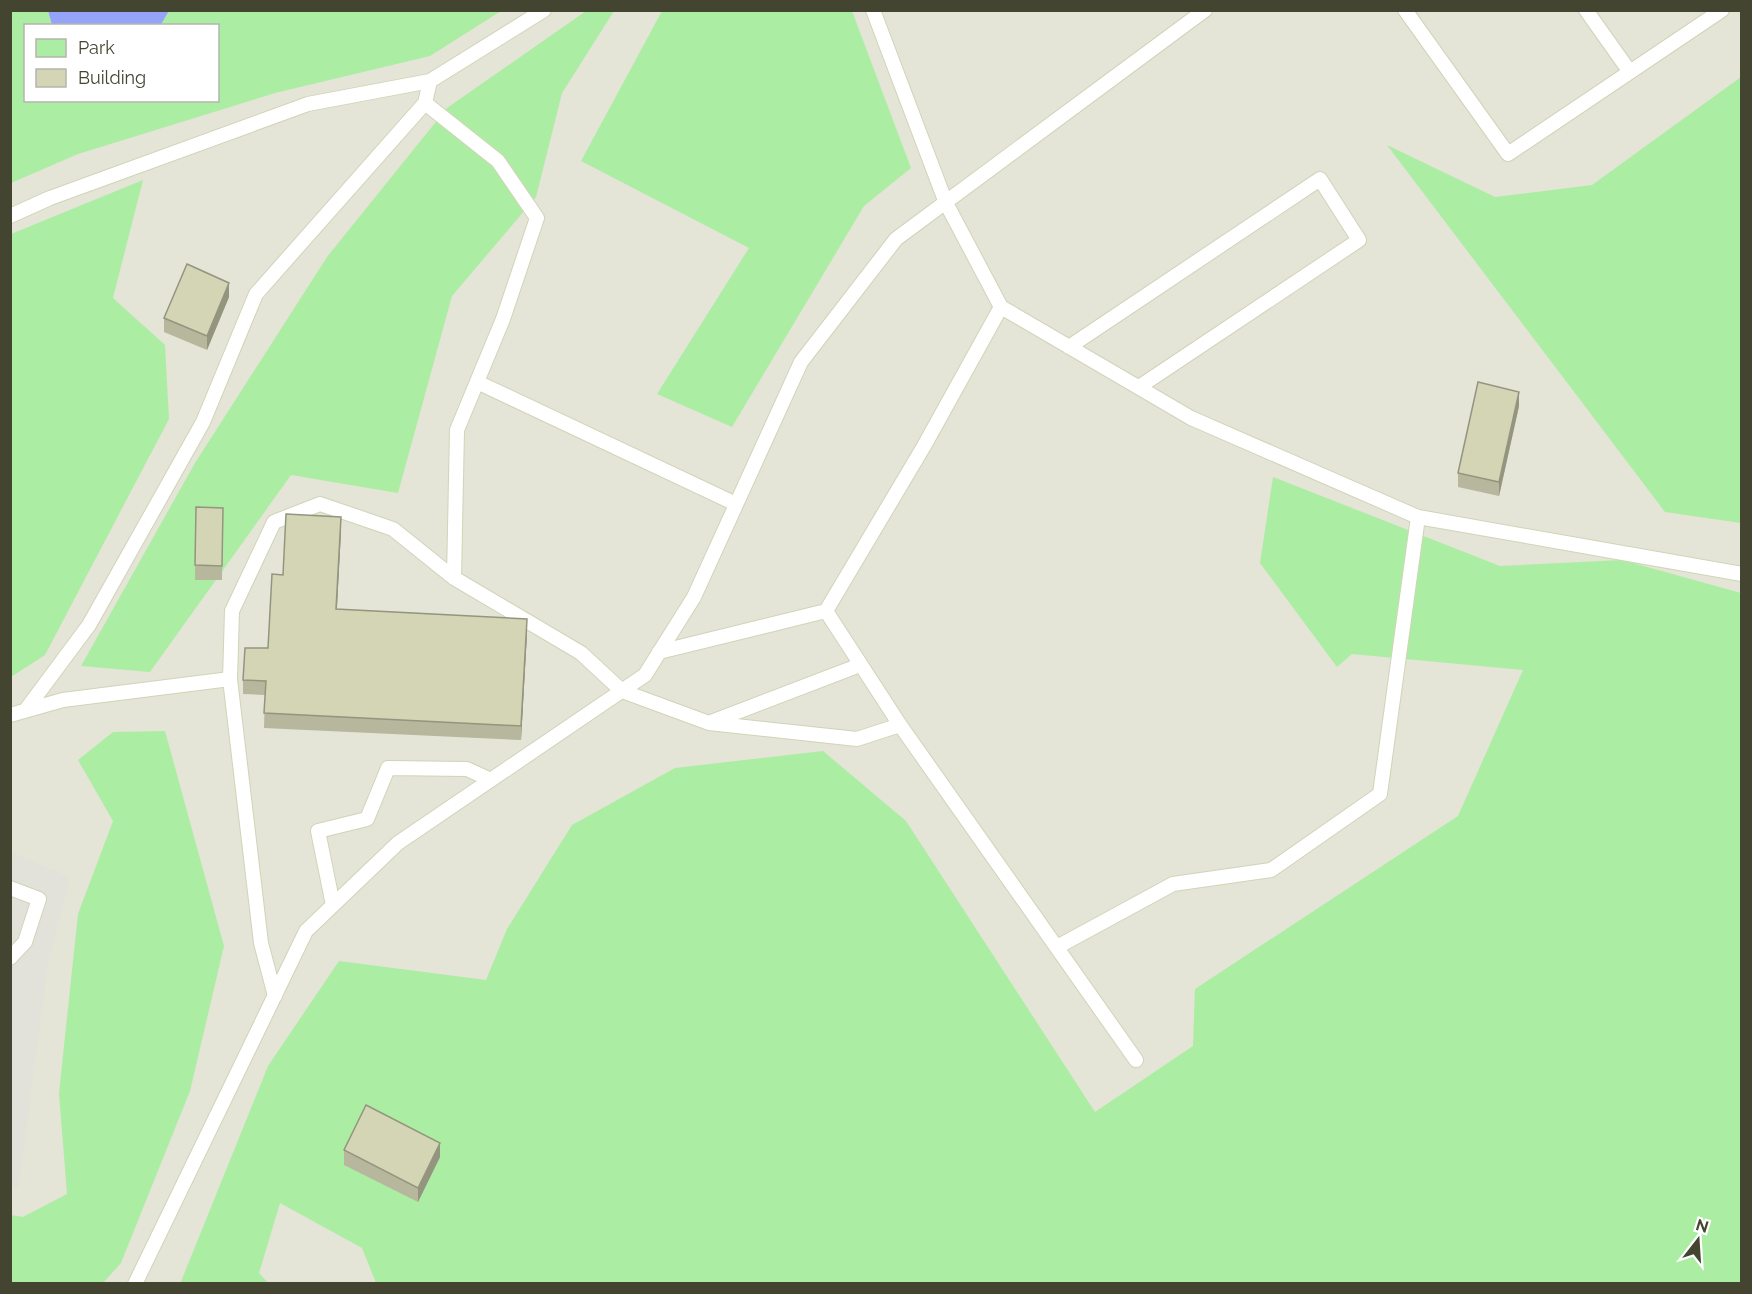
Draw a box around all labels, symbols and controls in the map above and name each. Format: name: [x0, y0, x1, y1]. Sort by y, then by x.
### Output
legend: [24, 24, 219, 102]
text: Park: [78, 37, 115, 58]
text: Building: [78, 67, 146, 88]
north arrow: [1668, 1210, 1728, 1270]
text: N: [1694, 1215, 1711, 1237]

